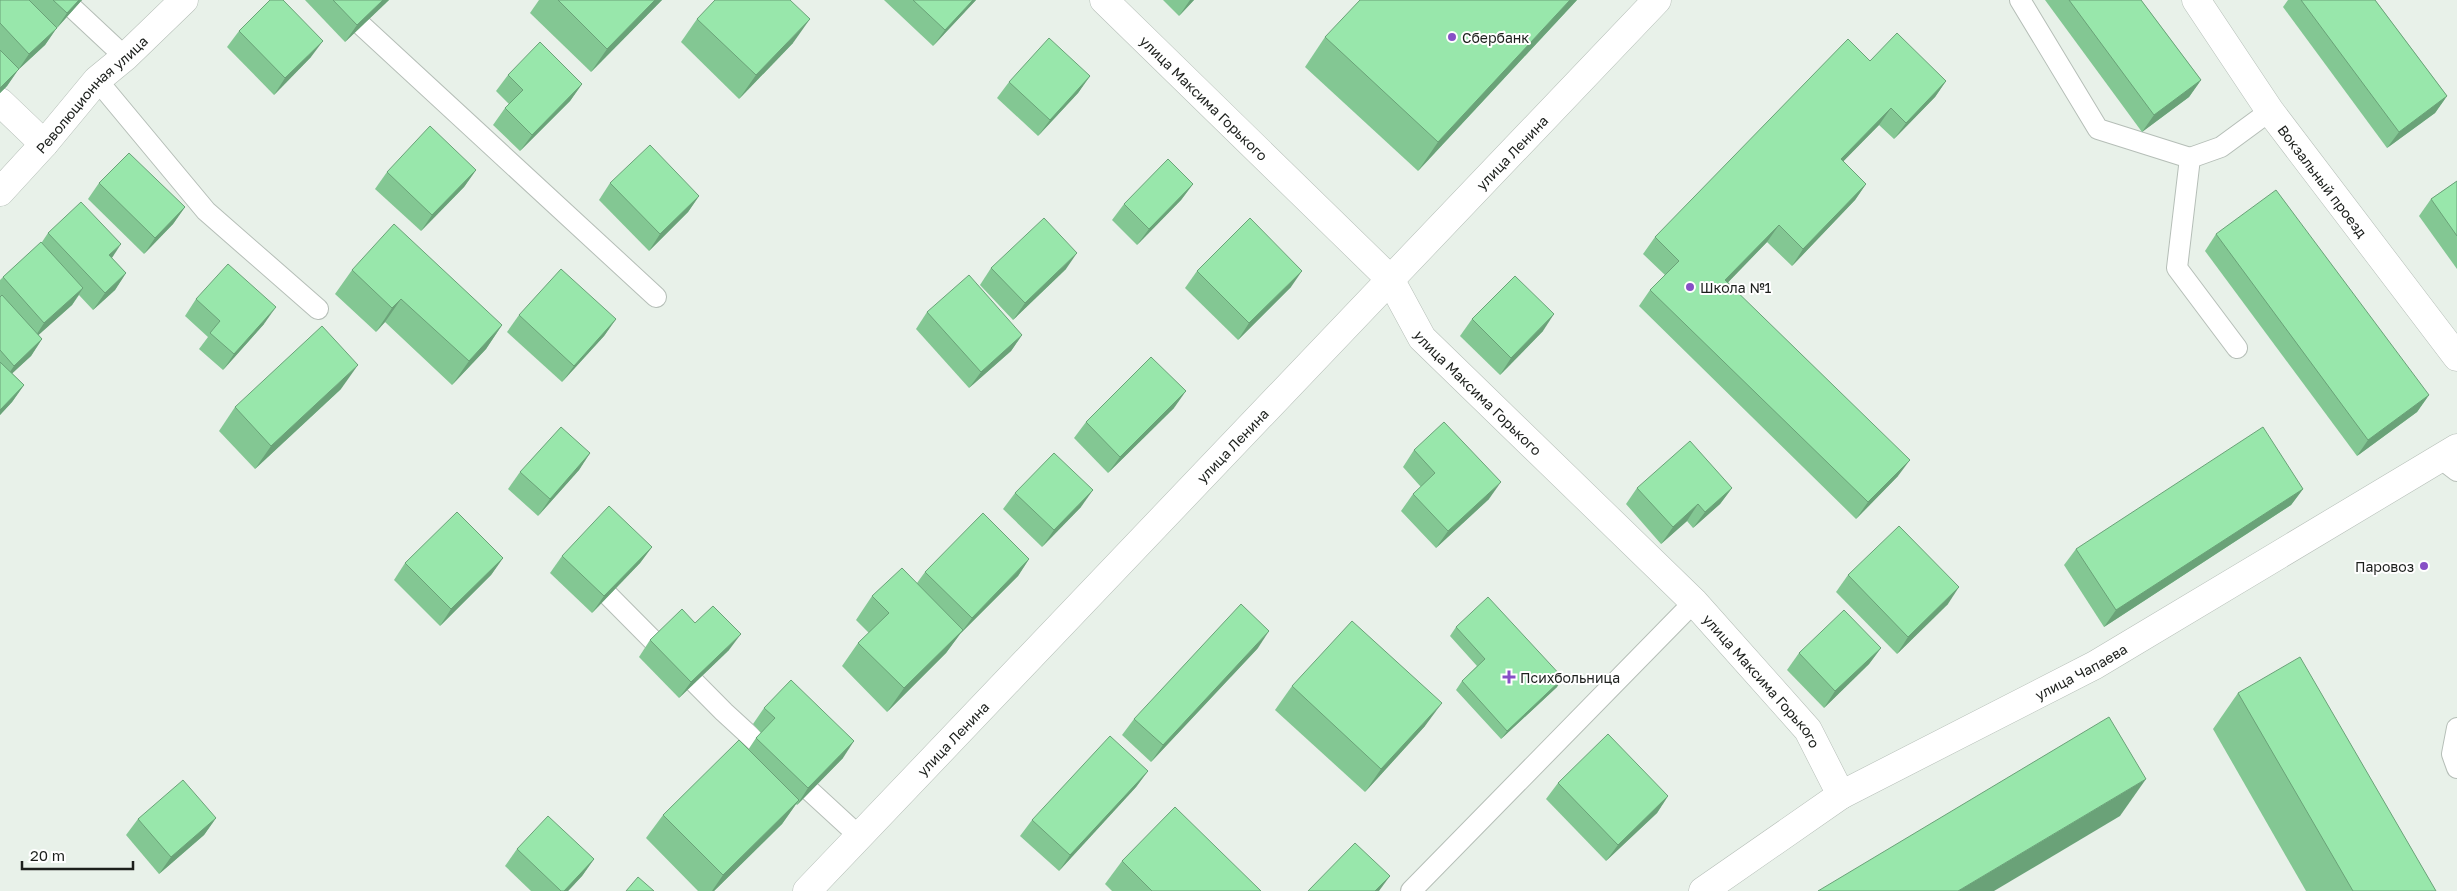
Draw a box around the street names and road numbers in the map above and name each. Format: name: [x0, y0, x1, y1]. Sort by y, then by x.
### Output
street label: Революционная улица: [32, 32, 151, 156]
street label: улица Максима Горького: [1137, 32, 1272, 164]
street label: улица Ленина: [1472, 112, 1551, 193]
street label: Вокзальный проезд: [2275, 121, 2371, 241]
street label: улица Максима Горького: [1411, 327, 1546, 458]
street label: улица Ленина: [1193, 405, 1272, 486]
street label: улица Максима Горького: [1700, 610, 1824, 751]
street label: улица Чапаева: [2032, 639, 2130, 703]
street label: улица Ленина: [913, 698, 992, 779]

